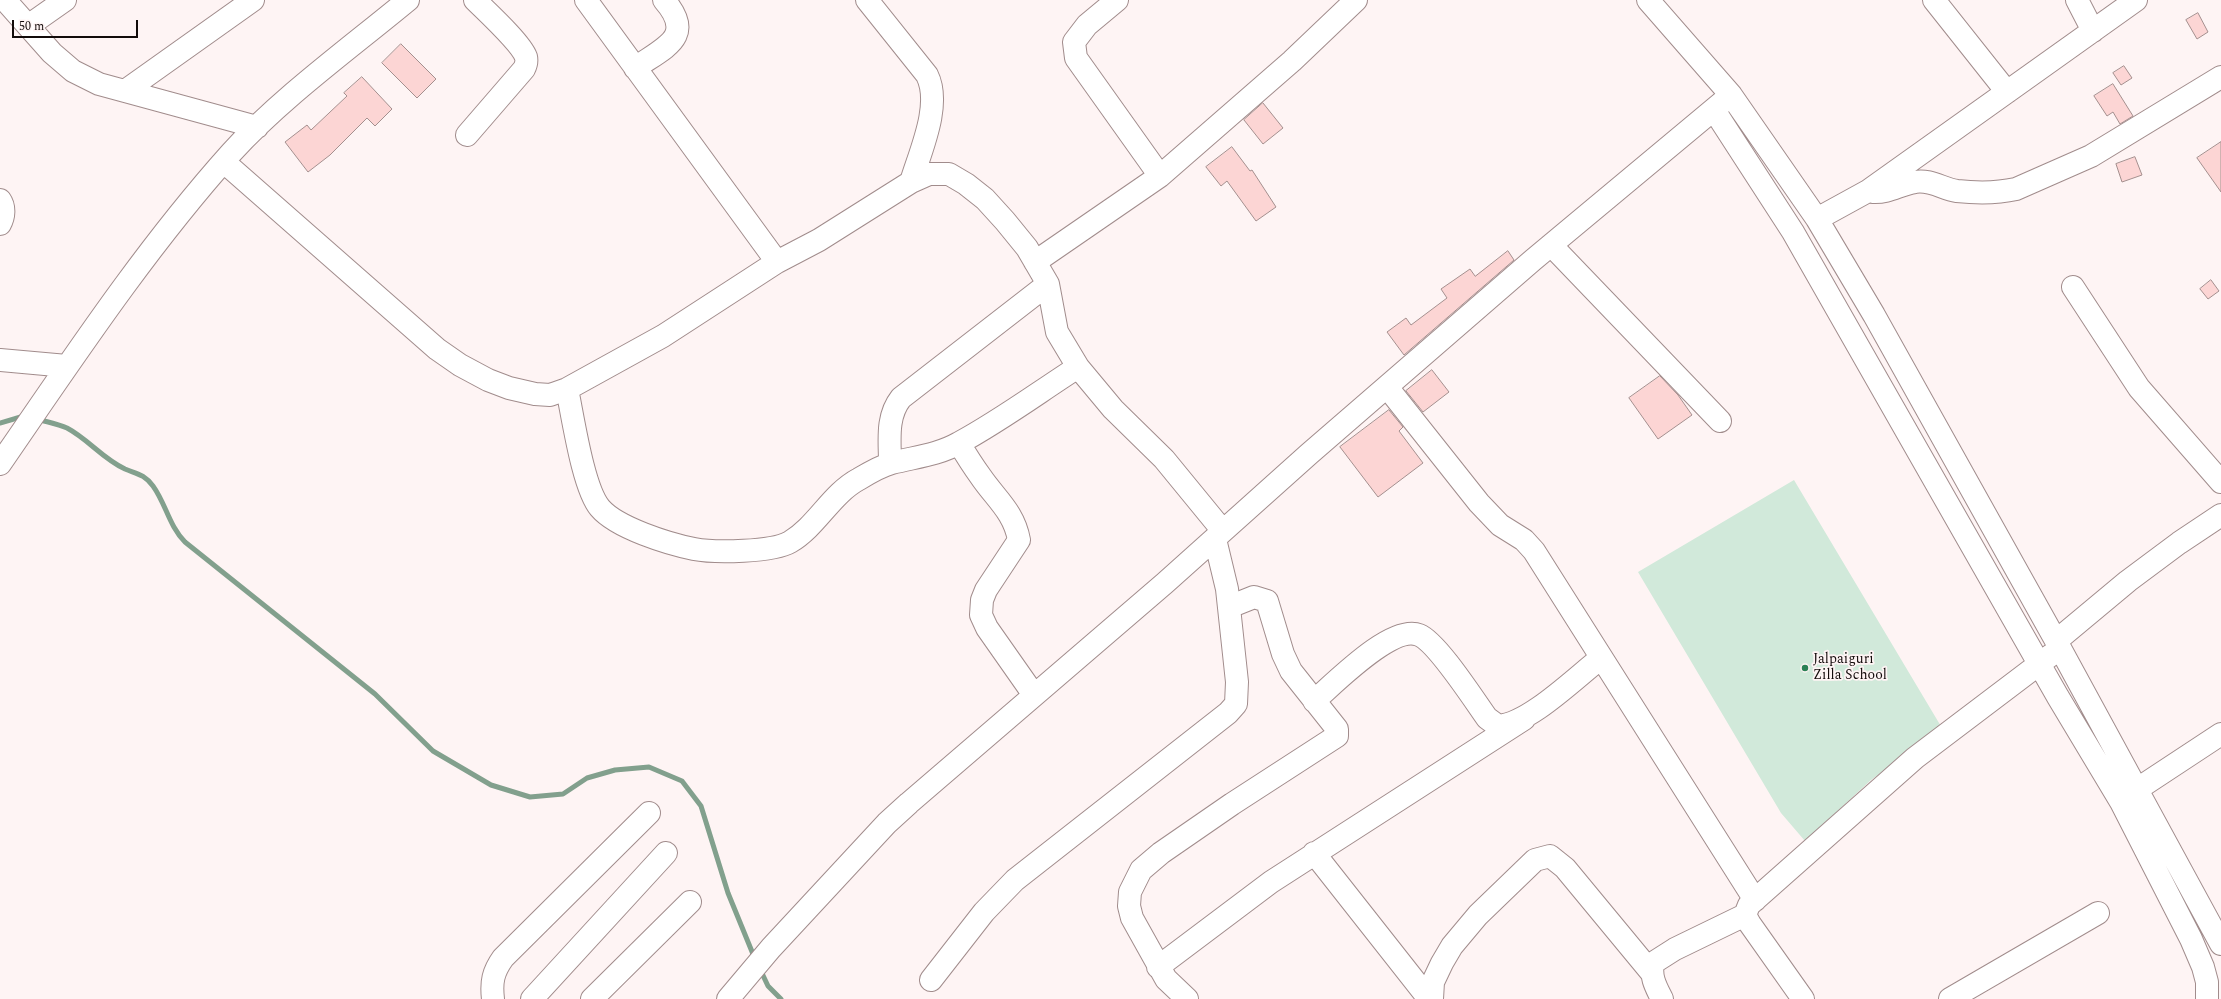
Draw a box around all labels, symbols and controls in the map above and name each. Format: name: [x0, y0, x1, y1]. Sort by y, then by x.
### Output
scale bar: [14, 12, 140, 38]
text: 50 m: [19, 17, 44, 36]
place label: Jalpaiguri Zilla School: [1813, 652, 1887, 684]
marker: Jalpaiguri Zilla School: [1800, 663, 1810, 673]

